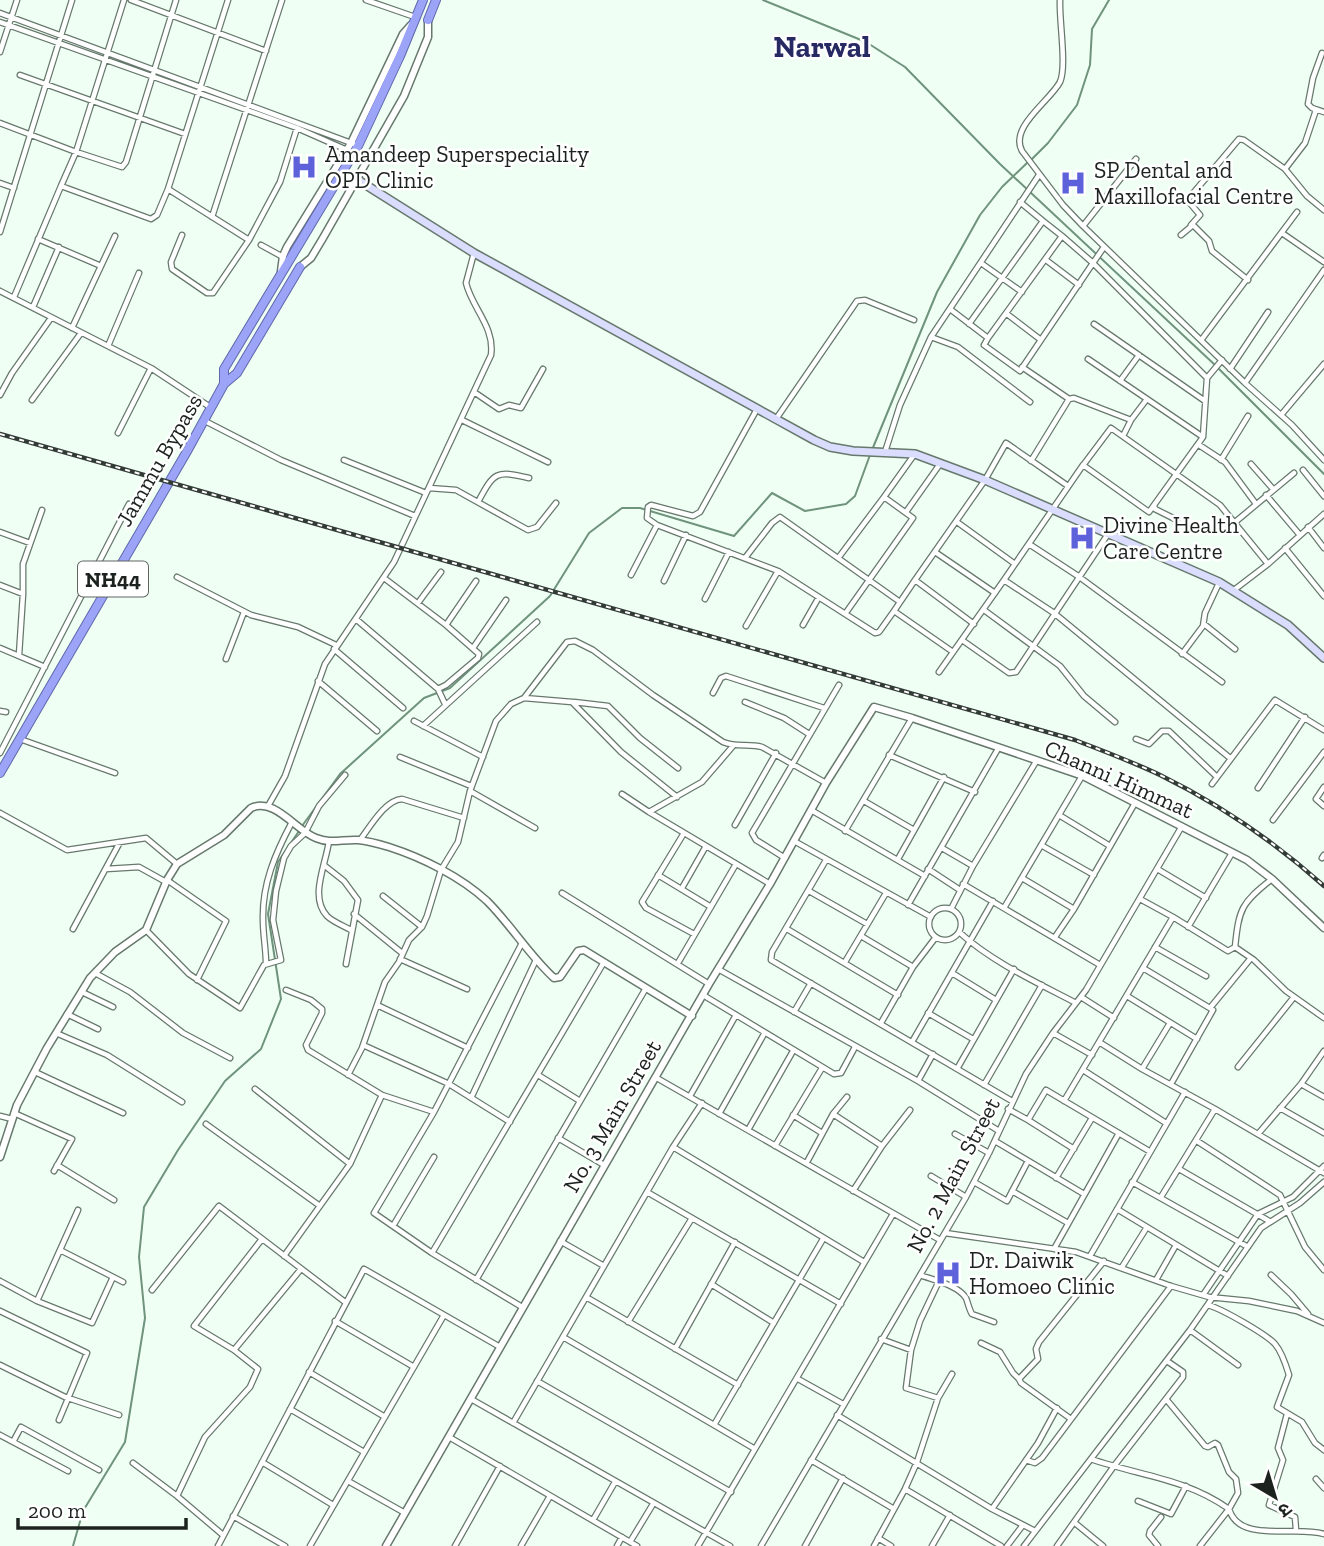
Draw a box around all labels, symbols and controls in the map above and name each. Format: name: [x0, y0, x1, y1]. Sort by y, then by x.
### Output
district label: Narwal: [774, 29, 871, 65]
place label: Amandeep Superspeciality OPD Clinic: [325, 140, 589, 194]
hospital icon: Amandeep Superspeciality OPD Clinic: [289, 152, 319, 182]
place label: SP Dental and Maxillofacial Centre: [1094, 156, 1293, 210]
hospital icon: SP Dental and Maxillofacial Centre: [1058, 168, 1088, 198]
street label: Jammu Bypass: [110, 389, 208, 531]
place label: Divine Health Care Centre: [1103, 511, 1239, 565]
hospital icon: Divine Health Care Centre: [1067, 523, 1097, 553]
road number: NH44: [78, 562, 148, 596]
street label: Channi Himmat: [1040, 734, 1198, 825]
street label: No. 3 Main Street: [557, 1034, 667, 1197]
street label: No. 2 Main Street: [900, 1092, 1006, 1257]
place label: Dr. Daiwik Homoeo Clinic: [969, 1246, 1115, 1300]
hospital icon: Dr. Daiwik Homoeo Clinic: [933, 1258, 963, 1288]
north arrow: [1240, 1462, 1310, 1532]
scale bar: [18, 1486, 186, 1530]
text: 200 m: [28, 1498, 86, 1523]
text: उ: [1273, 1498, 1297, 1523]

